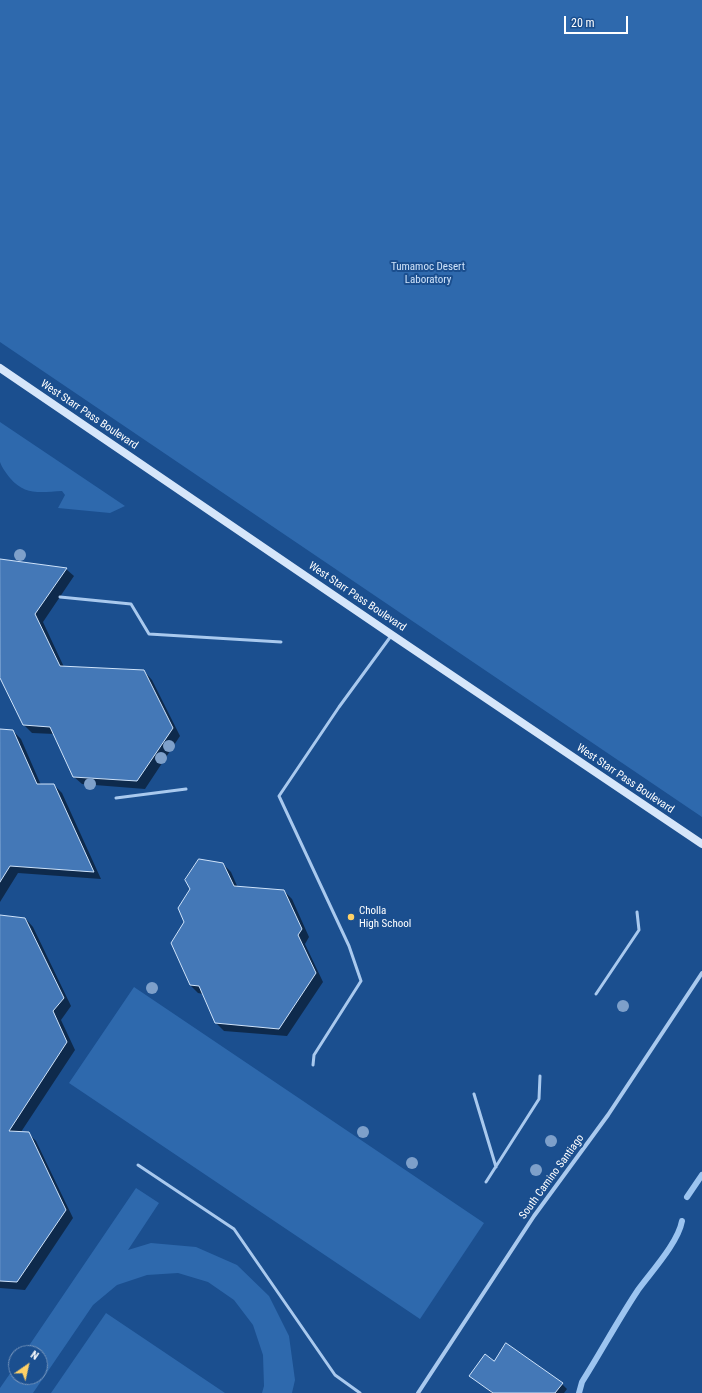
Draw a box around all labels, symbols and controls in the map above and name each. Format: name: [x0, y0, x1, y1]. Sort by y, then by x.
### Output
scale bar: [566, 8, 630, 34]
text: 20 m: [571, 16, 595, 30]
park label: Tumamoc Desert Laboratory: [391, 260, 465, 286]
street label: West Starr Pass Boulevard: [38, 378, 140, 452]
street label: West Starr Pass Boulevard: [306, 560, 408, 634]
street label: West Starr Pass Boulevard: [574, 742, 676, 816]
place label: Cholla High School: [359, 904, 411, 930]
marker: Cholla High School: [346, 912, 356, 922]
street label: South Camino Santiago: [517, 1132, 587, 1222]
north arrow: [8, 1345, 48, 1385]
text: N: [28, 1348, 41, 1363]

